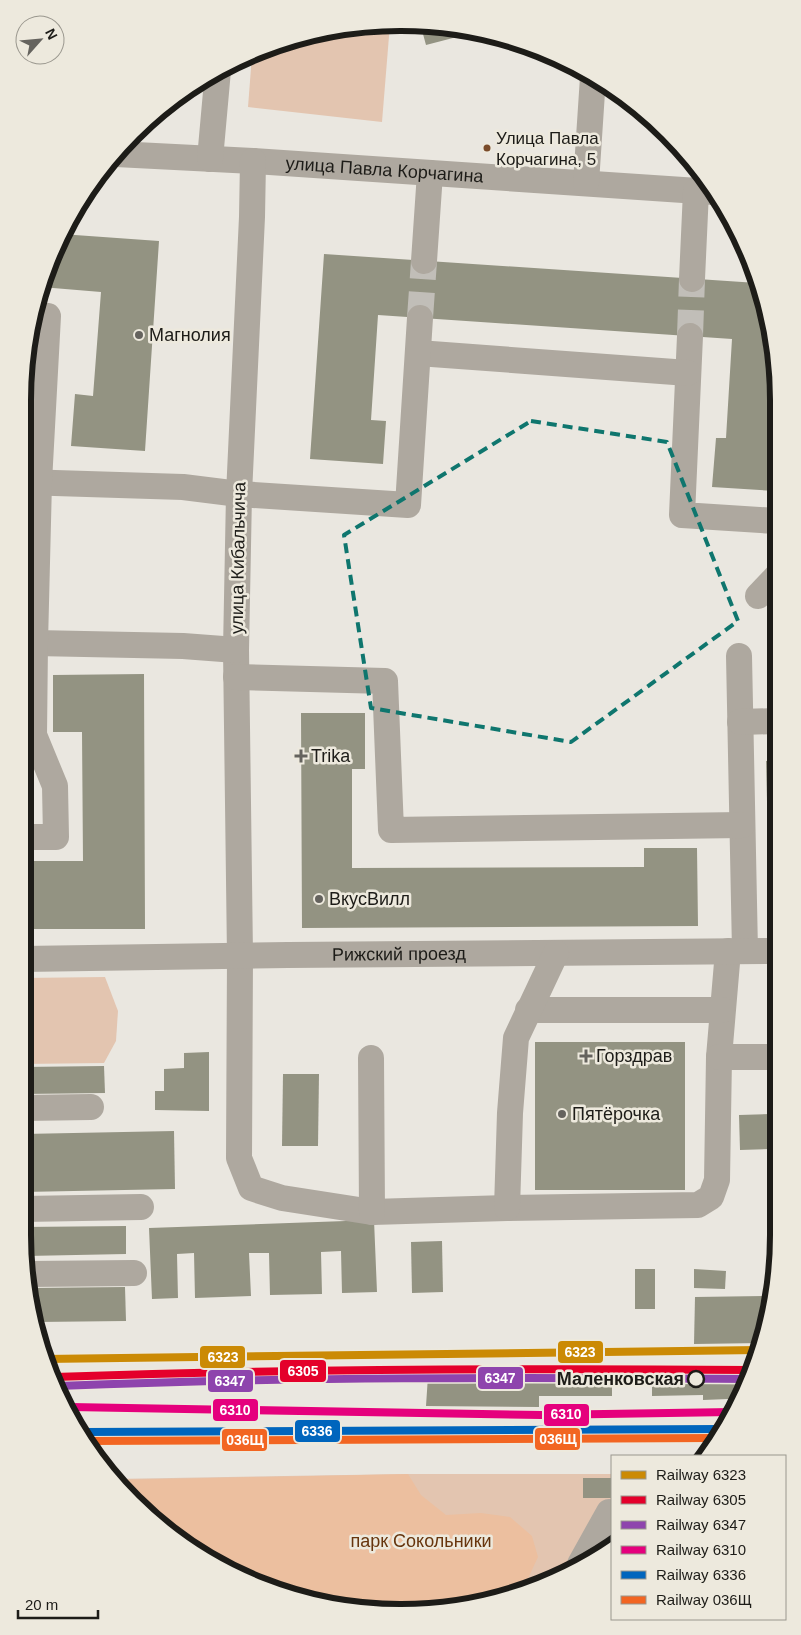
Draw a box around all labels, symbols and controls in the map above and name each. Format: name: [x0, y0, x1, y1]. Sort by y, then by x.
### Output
north arrow: [15, 15, 65, 65]
text: N: [42, 26, 61, 42]
place label: Улица Павла Корчагина, 5: [496, 129, 599, 169]
marker: Улица Павла Корчагина, 5: [482, 143, 492, 153]
street label: улица Павла Корчагина: [285, 153, 485, 187]
place label: Магнолия: [149, 325, 231, 345]
marker: Магнолия: [133, 329, 145, 341]
street label: улица Кибальчича: [227, 481, 249, 634]
place label: Trika: [311, 746, 351, 766]
marker: Trika: [295, 750, 307, 762]
place label: ВкусВилл: [329, 889, 410, 909]
marker: ВкусВилл: [313, 893, 325, 905]
street label: Рижский проезд: [332, 944, 466, 965]
place label: Горздрав: [596, 1046, 672, 1066]
marker: Горздрав: [580, 1050, 592, 1062]
place label: Пятёрочка: [572, 1104, 661, 1124]
marker: Пятёрочка: [556, 1108, 568, 1120]
line badge: 6323: [557, 1340, 604, 1364]
text: 6323: [564, 1344, 596, 1360]
line badge: 6323: [199, 1345, 246, 1369]
text: 6323: [207, 1349, 239, 1365]
line badge: 6305: [279, 1359, 327, 1383]
text: 6305: [287, 1363, 319, 1379]
line badge: 6347: [477, 1366, 524, 1390]
line badge: 6347: [207, 1369, 254, 1393]
place label: Маленковская: [557, 1369, 684, 1389]
text: 6347: [484, 1370, 516, 1386]
marker: Маленковская: [687, 1370, 705, 1388]
text: 6347: [214, 1373, 246, 1389]
line badge: 6310: [212, 1398, 259, 1422]
text: 6310: [219, 1402, 251, 1418]
line badge: 6310: [543, 1403, 590, 1427]
text: 6310: [550, 1406, 582, 1422]
line badge: 6336: [294, 1419, 341, 1443]
text: 6336: [301, 1423, 333, 1439]
line badge: 036Щ: [534, 1427, 581, 1451]
line badge: 036Щ: [221, 1428, 268, 1452]
text: 036Щ: [539, 1431, 578, 1447]
text: 036Щ: [226, 1432, 265, 1448]
legend: [611, 1455, 786, 1620]
text: Railway 6323: [656, 1466, 746, 1483]
text: Railway 6305: [656, 1491, 746, 1508]
text: Railway 6347: [656, 1516, 746, 1533]
park label: парк Сокольники: [350, 1531, 492, 1551]
text: Railway 6310: [656, 1541, 746, 1558]
text: Railway 6336: [656, 1566, 746, 1583]
scale bar: [18, 1588, 98, 1620]
text: Railway 036Щ: [656, 1591, 752, 1608]
text: 20 m: [25, 1596, 58, 1613]

